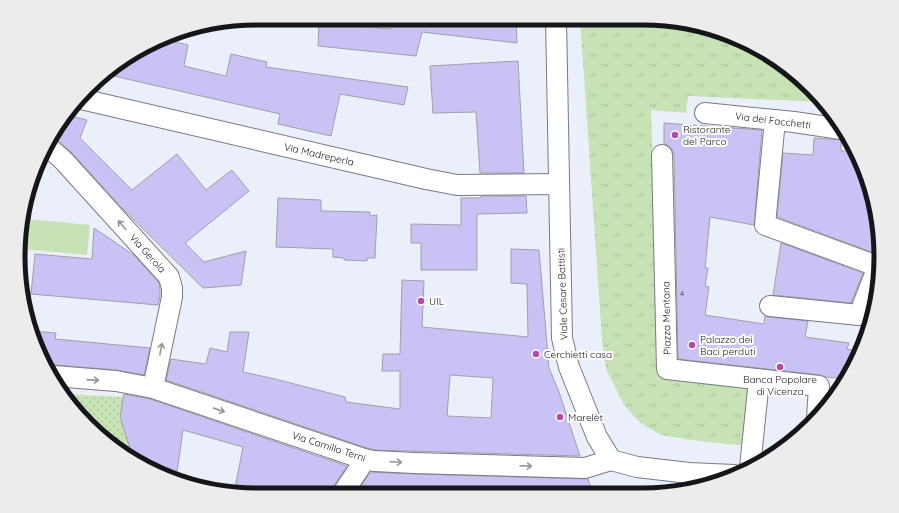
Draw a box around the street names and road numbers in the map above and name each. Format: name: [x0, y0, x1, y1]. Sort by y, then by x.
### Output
street label: Via dei Facchetti: [734, 109, 812, 132]
street label: Via Madreperla: [283, 140, 355, 169]
street label: Via Gerola: [127, 231, 169, 276]
street label: Viale Cesare Battisti: [554, 248, 571, 340]
street label: Piazza Mentana: [659, 281, 674, 355]
street label: Via Camillo Terni: [290, 428, 367, 465]

